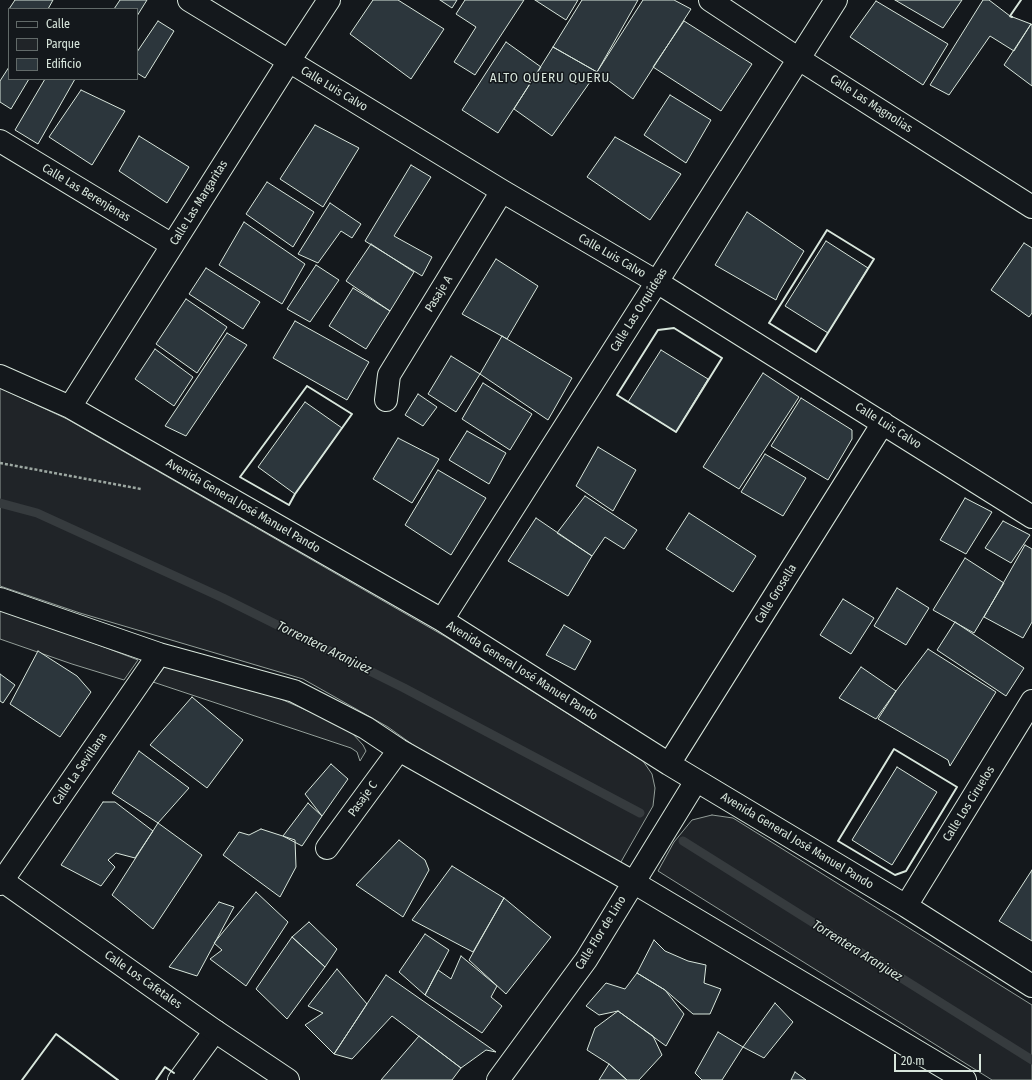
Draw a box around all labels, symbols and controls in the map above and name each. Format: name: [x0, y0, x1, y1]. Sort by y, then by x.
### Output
legend: [8, 8, 138, 80]
text: Calle: [46, 17, 70, 31]
text: Parque: [46, 37, 80, 51]
text: Edificio: [46, 57, 82, 71]
street label: Calle Luis Calvo: [298, 63, 370, 115]
district label: ALTO QUERU QUERU: [490, 70, 610, 86]
street label: Calle Las Magnolias: [827, 72, 915, 136]
street label: Calle Las Margaritas: [167, 158, 231, 248]
street label: Calle Las Berenjenas: [39, 161, 133, 225]
street label: Calle Luis Calvo: [576, 231, 648, 281]
street label: Calle Las Orquídeas: [607, 265, 671, 355]
street label: Pasaje A: [422, 273, 456, 315]
street label: Calle Luis Calvo: [852, 400, 924, 452]
street label: Avenida General José Manuel Pando: [163, 456, 323, 556]
street label: Calle Grosella: [752, 562, 800, 626]
water label: Torrentera Aranjuez: [274, 618, 374, 678]
street label: Avenida General José Manuel Pando: [444, 618, 600, 724]
street label: Calle La Sevillana: [50, 730, 110, 808]
street label: Calle Los Ciruelos: [940, 764, 998, 844]
street label: Pasaje C: [345, 779, 381, 819]
street label: Avenida General José Manuel Pando: [718, 790, 876, 892]
street label: Calle Flor de Lino: [573, 893, 629, 973]
water label: Torrentera Aranjuez: [809, 917, 905, 985]
street label: Calle Los Cafetales: [102, 948, 184, 1012]
scale bar: [896, 1046, 983, 1072]
text: 20 m: [901, 1054, 925, 1068]

